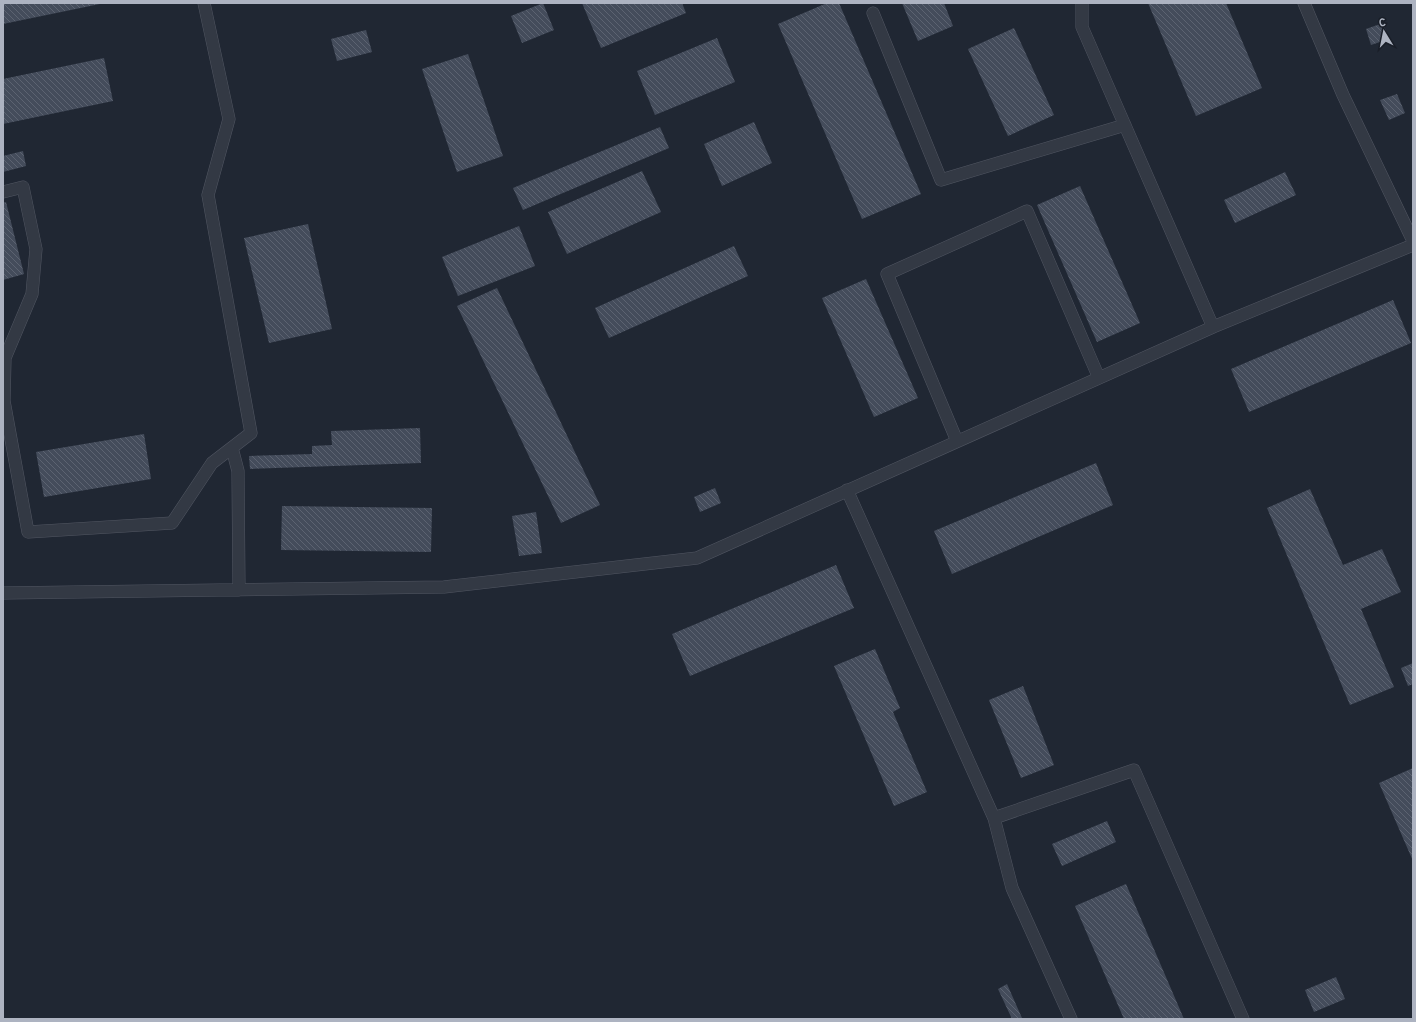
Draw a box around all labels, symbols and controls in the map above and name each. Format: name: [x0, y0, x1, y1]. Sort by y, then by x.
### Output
north arrow: [1364, 12, 1404, 52]
text: С: [1378, 16, 1387, 31]

